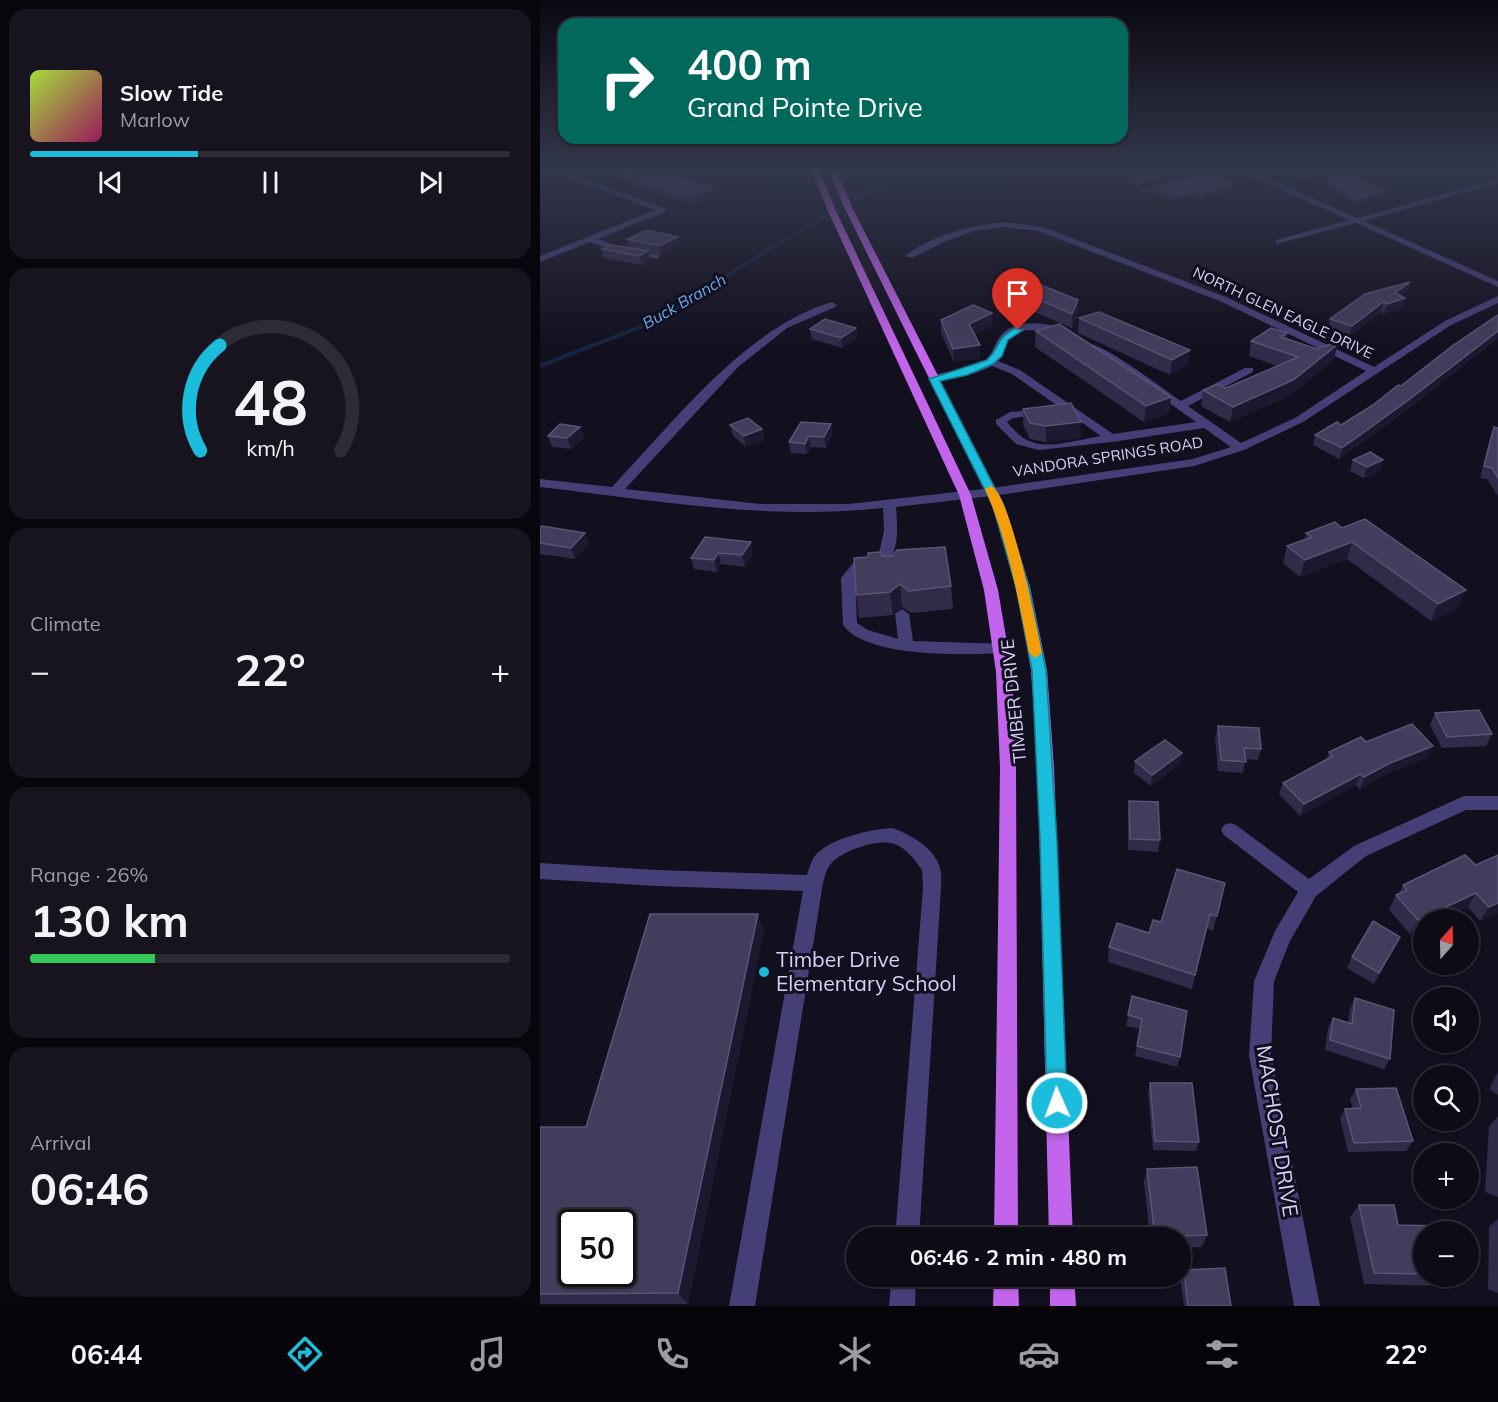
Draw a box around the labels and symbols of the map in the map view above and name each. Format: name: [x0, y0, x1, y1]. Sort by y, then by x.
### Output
street label: NORTH GLEN EAGLE DRIVE: [1190, 262, 1376, 363]
pin: [992, 268, 1043, 330]
water label: Buck Branch: [639, 269, 729, 333]
street label: VANDORA SPRINGS ROAD: [1011, 432, 1205, 481]
street label: TIMBER DRIVE: [996, 638, 1031, 764]
north arrow: [1413, 909, 1479, 975]
place label: Timber Drive Elementary School: [776, 946, 957, 996]
marker: Timber Drive Elementary School: [757, 965, 771, 979]
street label: MACHOST DRIVE: [1252, 1043, 1304, 1219]
position arrow: [1025, 1071, 1089, 1135]
speed limit sign: 50: [558, 1209, 636, 1287]

